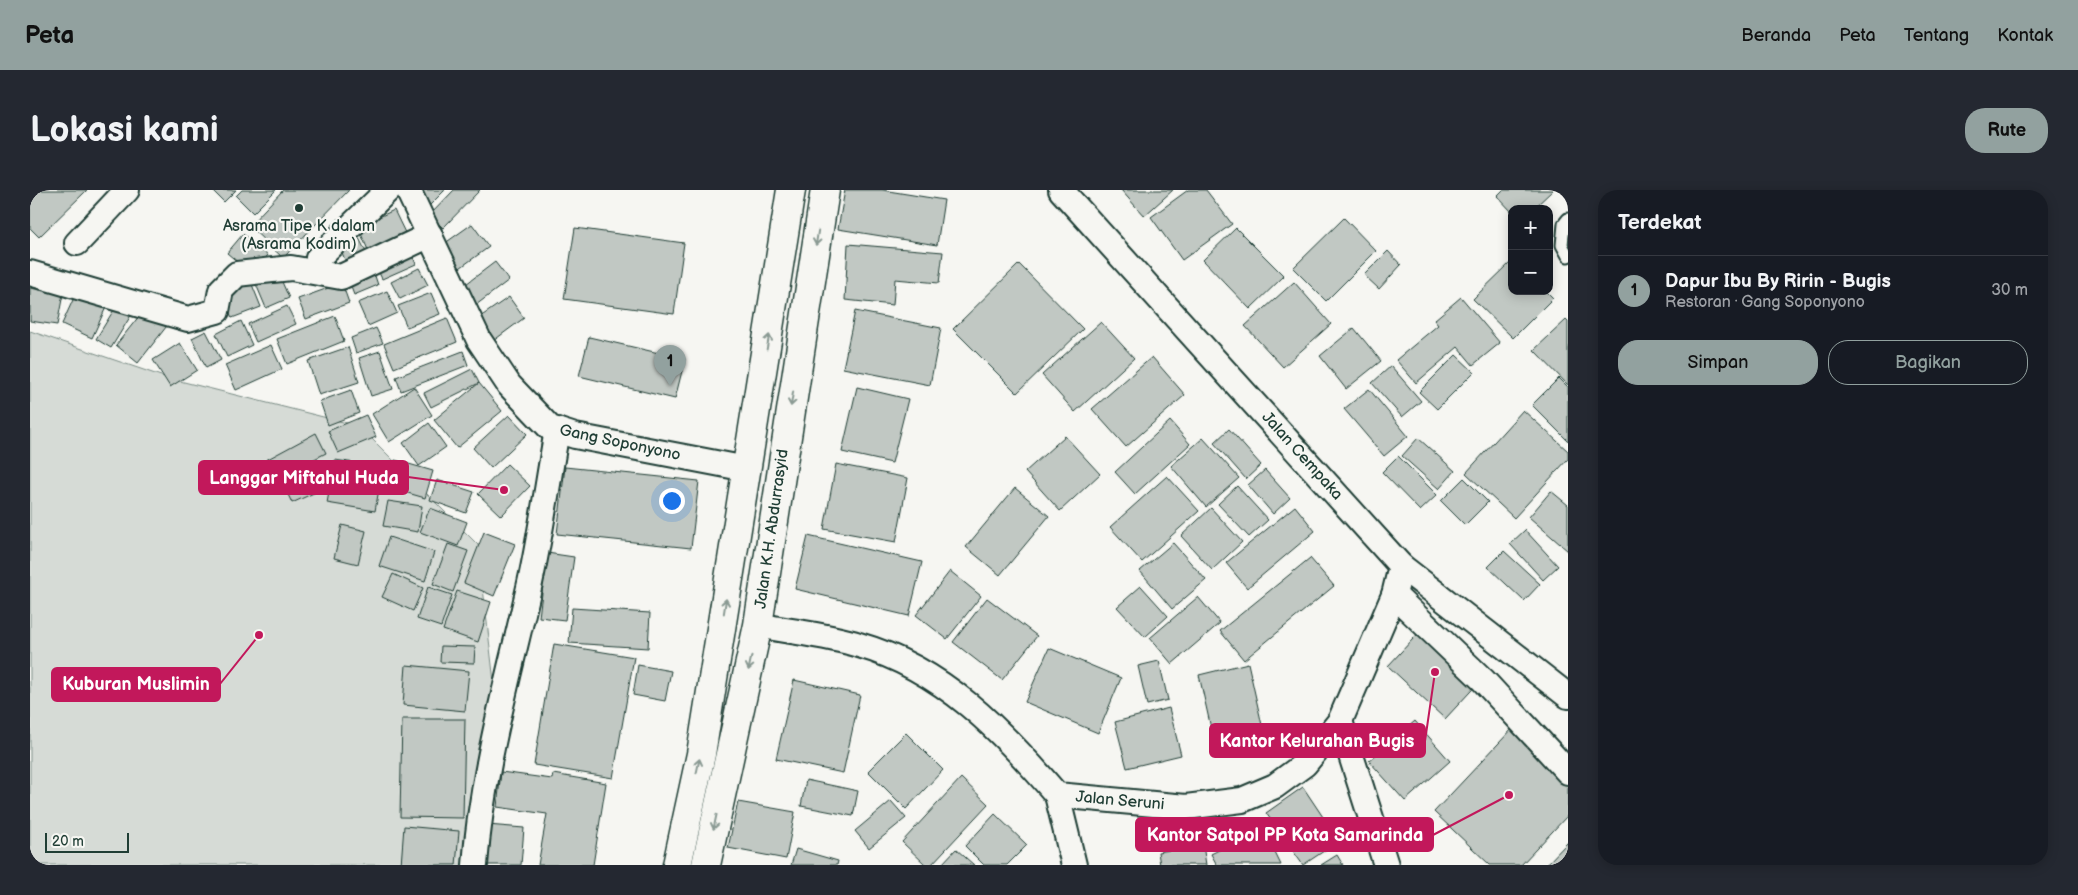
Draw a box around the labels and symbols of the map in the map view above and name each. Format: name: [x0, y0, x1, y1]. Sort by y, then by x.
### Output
marker: Asrama Tipe K dalam (Asrama Kodim): [293, 202, 305, 214]
place label: Asrama Tipe K dalam (Asrama Kodim): [223, 217, 375, 254]
one-way arrow: [812, 230, 822, 246]
one-way arrow: [764, 334, 774, 350]
pin: 1: [654, 345, 686, 386]
one-way arrow: [786, 390, 796, 406]
street label: Jalan Cempaka: [1257, 408, 1347, 504]
street label: Gang Soponyono: [558, 421, 682, 465]
street label: Jalan K.H. Abdurrasyid: [751, 448, 793, 610]
callout: Langgar Miftahul Huda: [199, 461, 408, 494]
text: Langgar Miftahul Huda: [209, 468, 399, 489]
your location: [659, 488, 685, 514]
one-way arrow: [721, 598, 731, 614]
one-way arrow: [745, 654, 754, 670]
callout: Kuburan Muslimin: [52, 668, 220, 701]
text: Kuburan Muslimin: [62, 674, 210, 695]
callout: Kantor Kelurahan Bugis: [1210, 724, 1425, 757]
text: Kantor Kelurahan Bugis: [1220, 731, 1415, 752]
one-way arrow: [694, 758, 703, 774]
street label: Jalan Seruni: [1075, 788, 1165, 814]
one-way arrow: [710, 813, 720, 829]
callout: Kantor Satpol PP Kota Samarinda: [1136, 818, 1433, 851]
text: Kantor Satpol PP Kota Samarinda: [1147, 825, 1423, 846]
scale bar: [45, 830, 129, 853]

